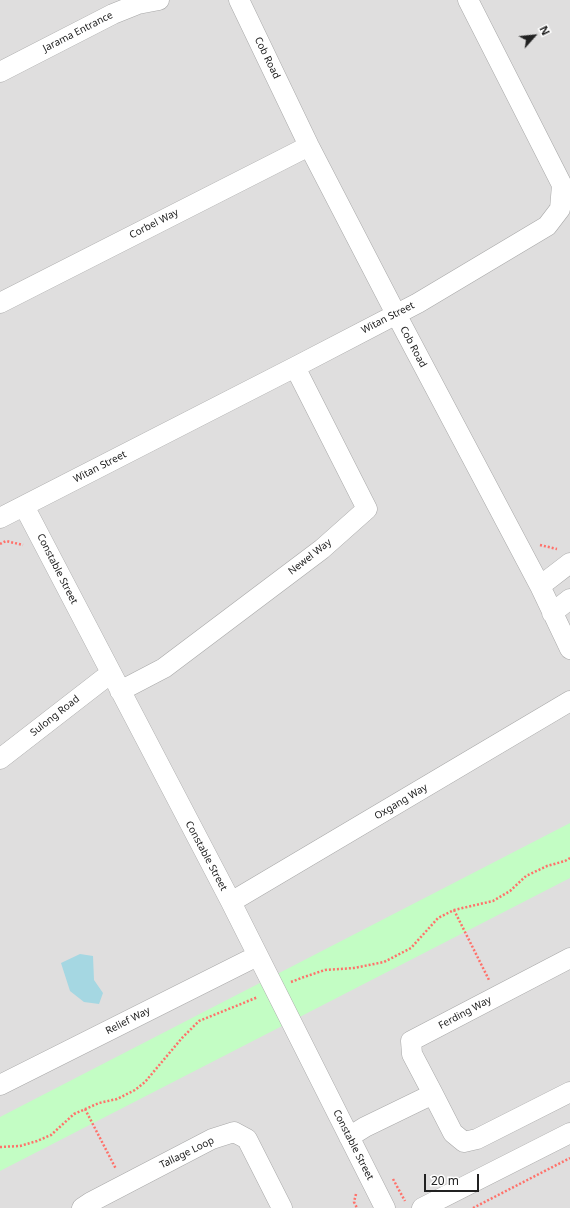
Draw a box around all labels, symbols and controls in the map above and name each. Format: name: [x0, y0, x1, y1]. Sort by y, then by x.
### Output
street label: Jarama Entrance: [41, 9, 115, 55]
north arrow: [514, 16, 554, 56]
text: N: [536, 23, 554, 38]
street label: Cob Road: [252, 35, 282, 81]
street label: Corbel Way: [128, 207, 180, 241]
street label: Witan Street: [360, 300, 416, 336]
street label: Cob Road: [397, 324, 429, 370]
street label: Witan Street: [72, 449, 128, 485]
street label: Constable Street: [34, 532, 80, 606]
street label: Newel Way: [286, 536, 334, 578]
street label: Sulong Road: [28, 693, 82, 739]
street label: Oxgang Way: [372, 782, 430, 822]
street label: Constable Street: [183, 819, 229, 893]
street label: Ferding Way: [436, 994, 494, 1032]
street label: Relief Way: [104, 1005, 152, 1037]
street label: Constable Street: [330, 1108, 376, 1182]
street label: Tallage Loop: [158, 1135, 216, 1171]
scale bar: [426, 1166, 481, 1192]
text: 20 m: [431, 1172, 459, 1189]

